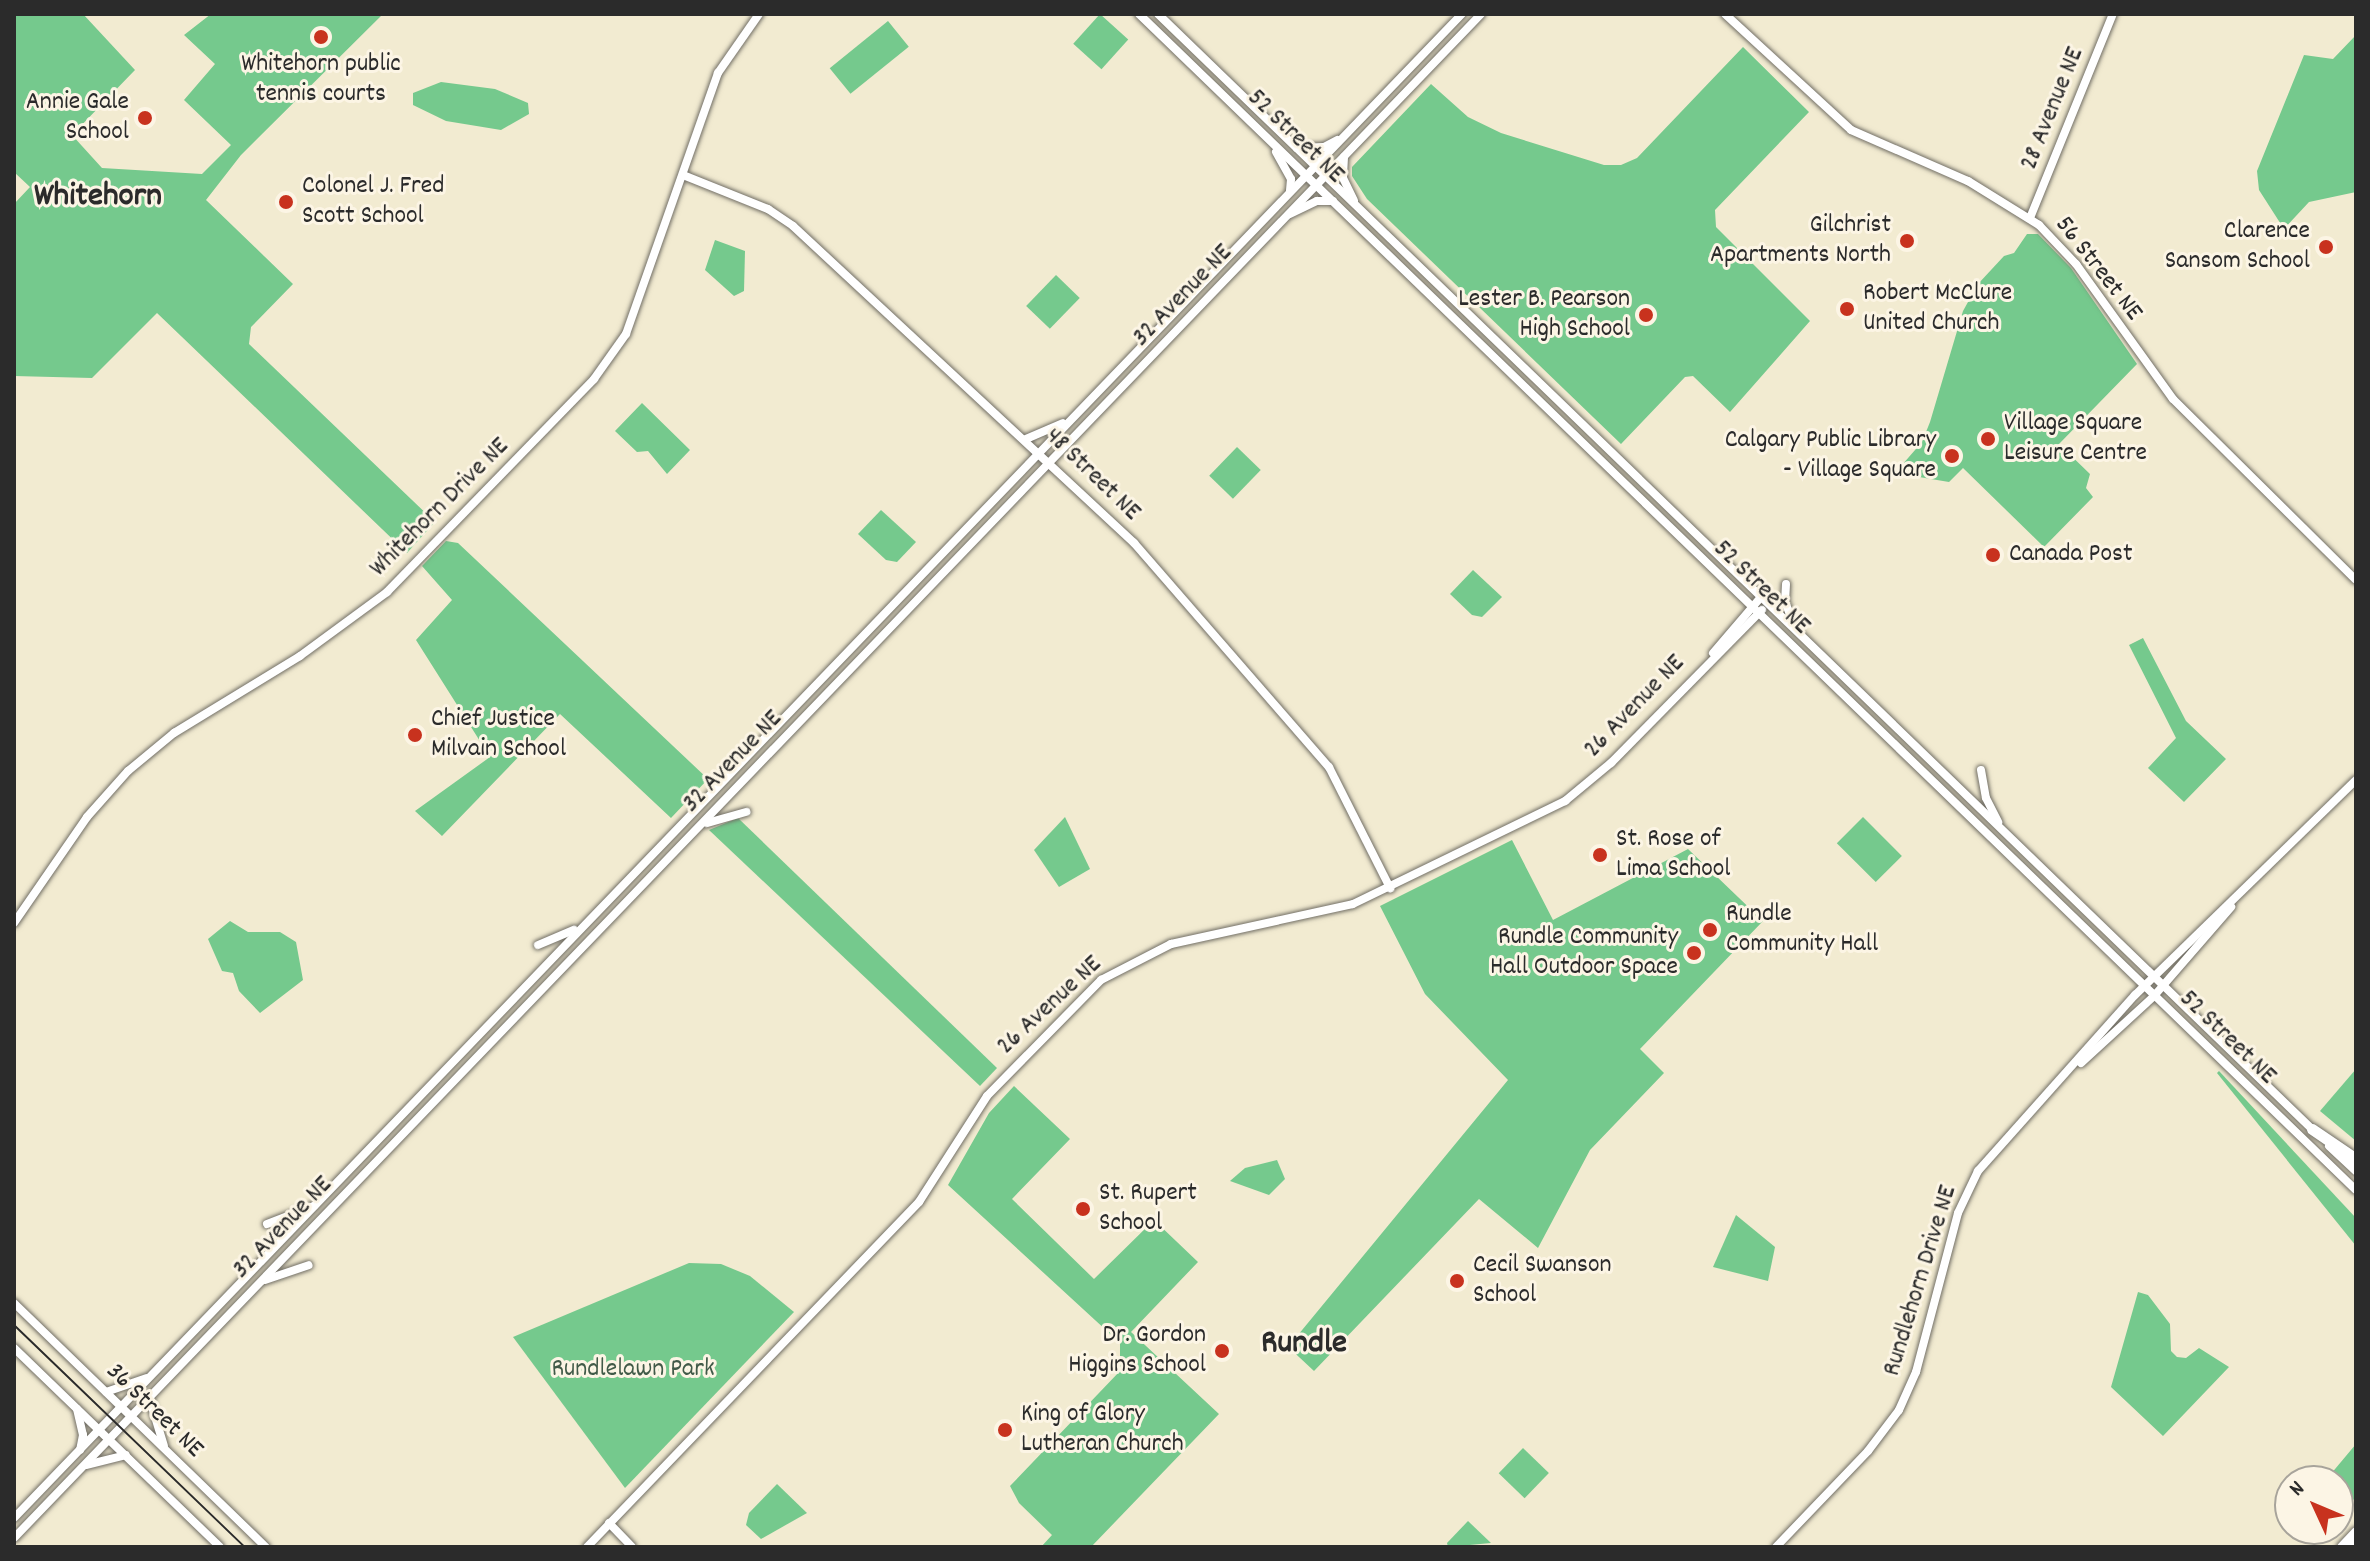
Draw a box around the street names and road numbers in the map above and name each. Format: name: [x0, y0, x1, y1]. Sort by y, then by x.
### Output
street label: 28 Avenue NE: [2014, 43, 2092, 175]
street label: 52 Street NE: [1240, 83, 1350, 191]
street label: 56 Street NE: [2047, 210, 2149, 328]
street label: 32 Avenue NE: [1126, 238, 1240, 354]
street label: 48 Street NE: [1038, 422, 1146, 528]
street label: Whitehorn Drive NE: [364, 432, 516, 584]
street label: 52 Street NE: [1706, 534, 1816, 642]
street label: 26 Avenue NE: [1578, 649, 1692, 765]
street label: 32 Avenue NE: [676, 704, 790, 820]
street label: 26 Avenue NE: [991, 950, 1109, 1062]
street label: 52 Street NE: [2172, 984, 2282, 1092]
street label: 32 Avenue NE: [226, 1170, 340, 1286]
street label: Rundlehorn Drive NE: [1877, 1182, 1965, 1380]
street label: 36 Street NE: [99, 1357, 209, 1465]

